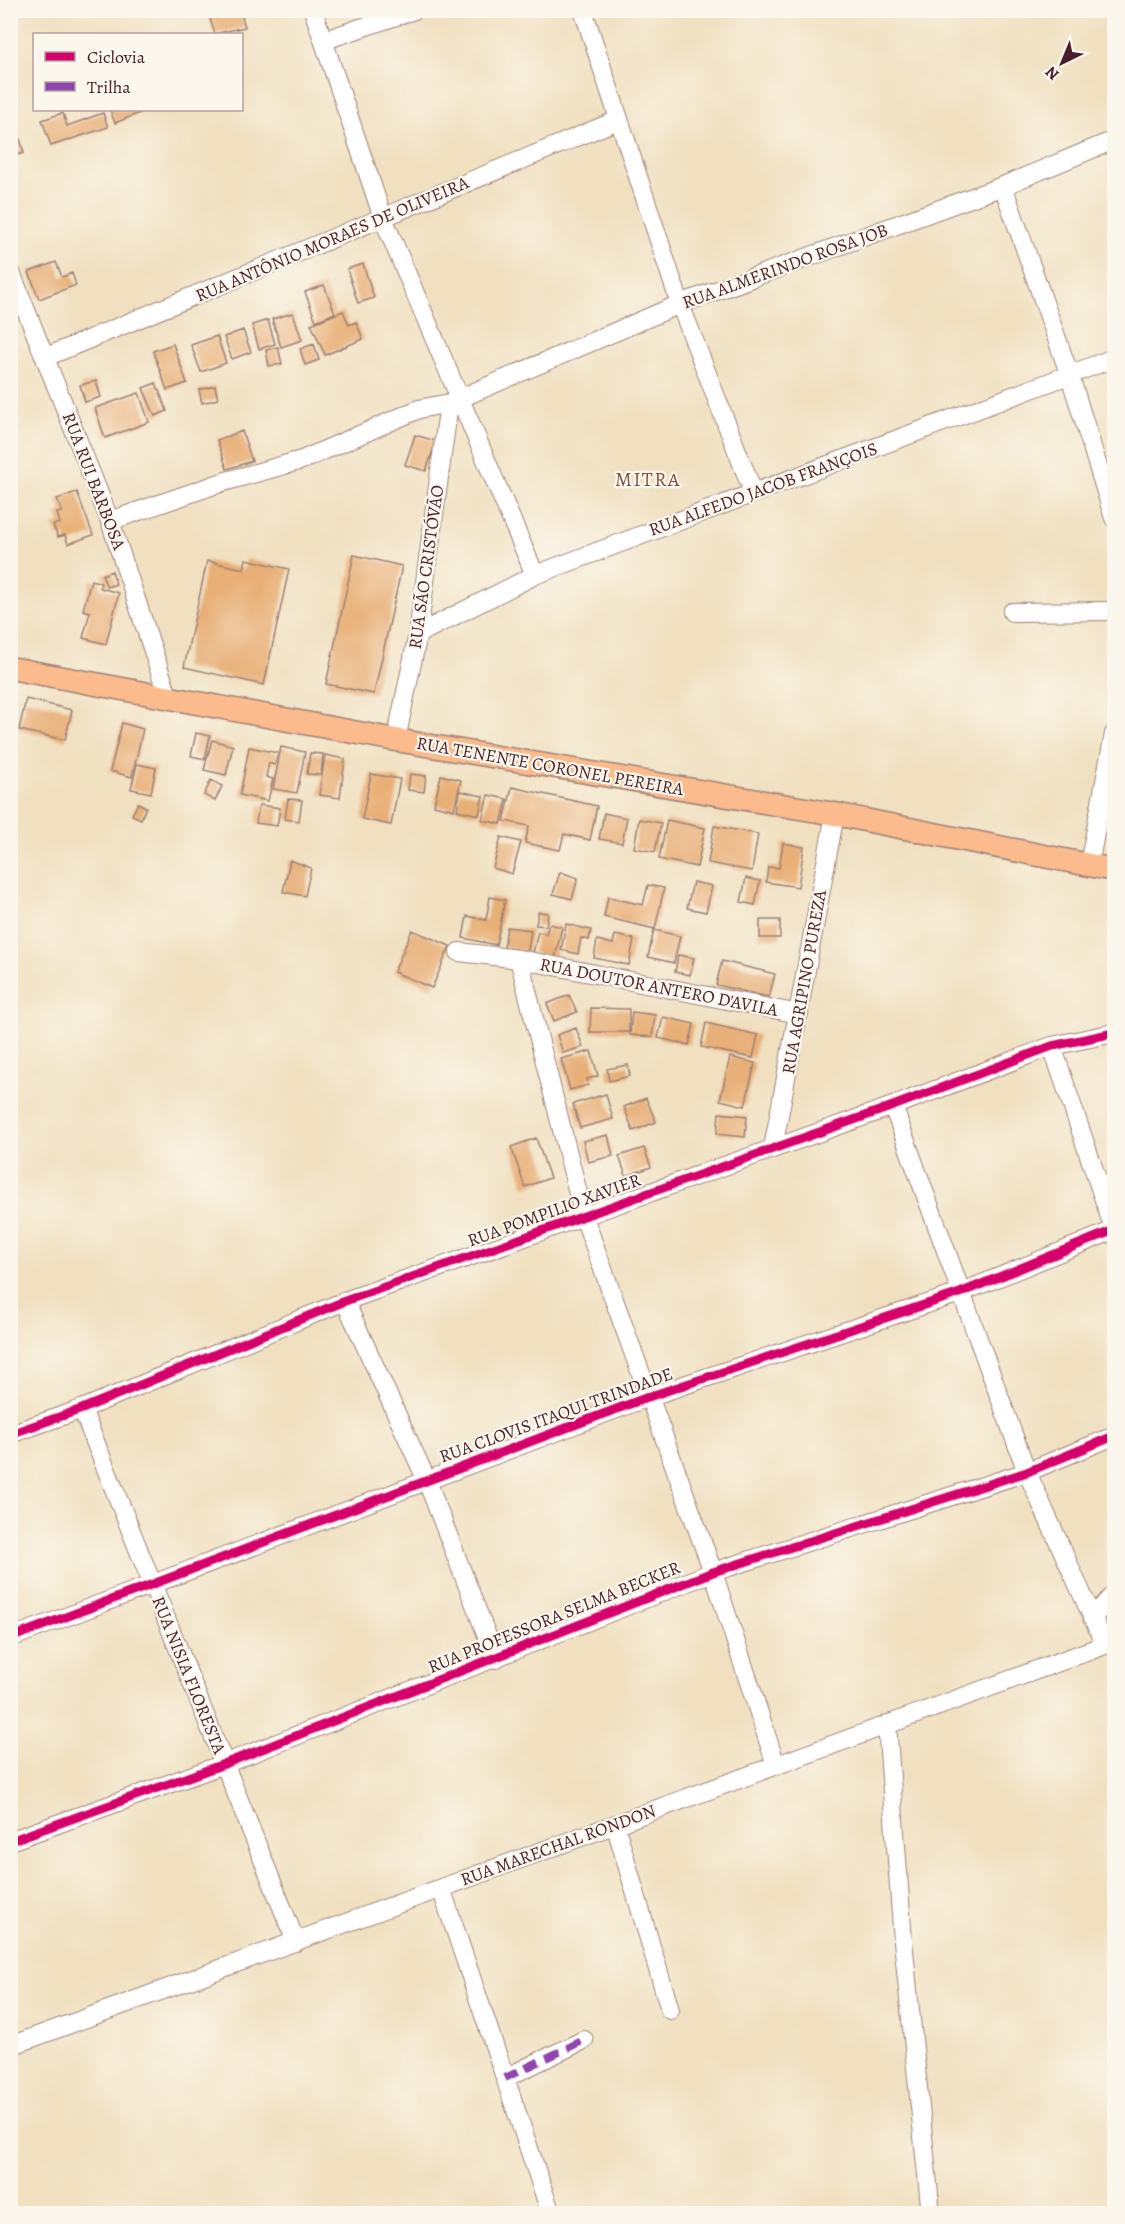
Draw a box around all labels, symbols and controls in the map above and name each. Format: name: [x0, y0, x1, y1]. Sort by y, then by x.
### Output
legend: [33, 33, 243, 111]
north arrow: [1032, 33, 1092, 93]
text: Ciclovia: [87, 45, 146, 69]
text: N: [1040, 61, 1064, 85]
text: Trilha: [87, 75, 131, 99]
street label: RUA ANTÔNIO MORAES DE OLIVEIRA: [192, 170, 473, 308]
street label: RUA ALMERINDO ROSA JOB: [679, 218, 891, 314]
street label: RUA RUI BARBOSA: [57, 409, 131, 554]
street label: RUA ALFEDO JACOB FRANÇOIS: [645, 436, 881, 542]
district label: MITRA: [615, 466, 681, 493]
street label: RUA SÃO CRISTÓVÃO: [403, 483, 449, 651]
street label: RUA TENENTE CORONEL PEREIRA: [415, 731, 686, 801]
street label: RUA AGRIPINO PUREZA: [776, 888, 832, 1076]
street label: RUA DOUTOR ANTERO D'AVILA: [538, 952, 781, 1022]
street label: RUA POMPILIO XAVIER: [464, 1168, 644, 1252]
street label: RUA CLOVIS ITAQUI TRINDADE: [436, 1361, 676, 1469]
street label: RUA PROFESSORA SELMA BECKER: [424, 1555, 684, 1679]
street label: RUA NISIA FLORESTA: [146, 1593, 232, 1758]
street label: RUA MARECHAL RONDON: [457, 1798, 659, 1891]

